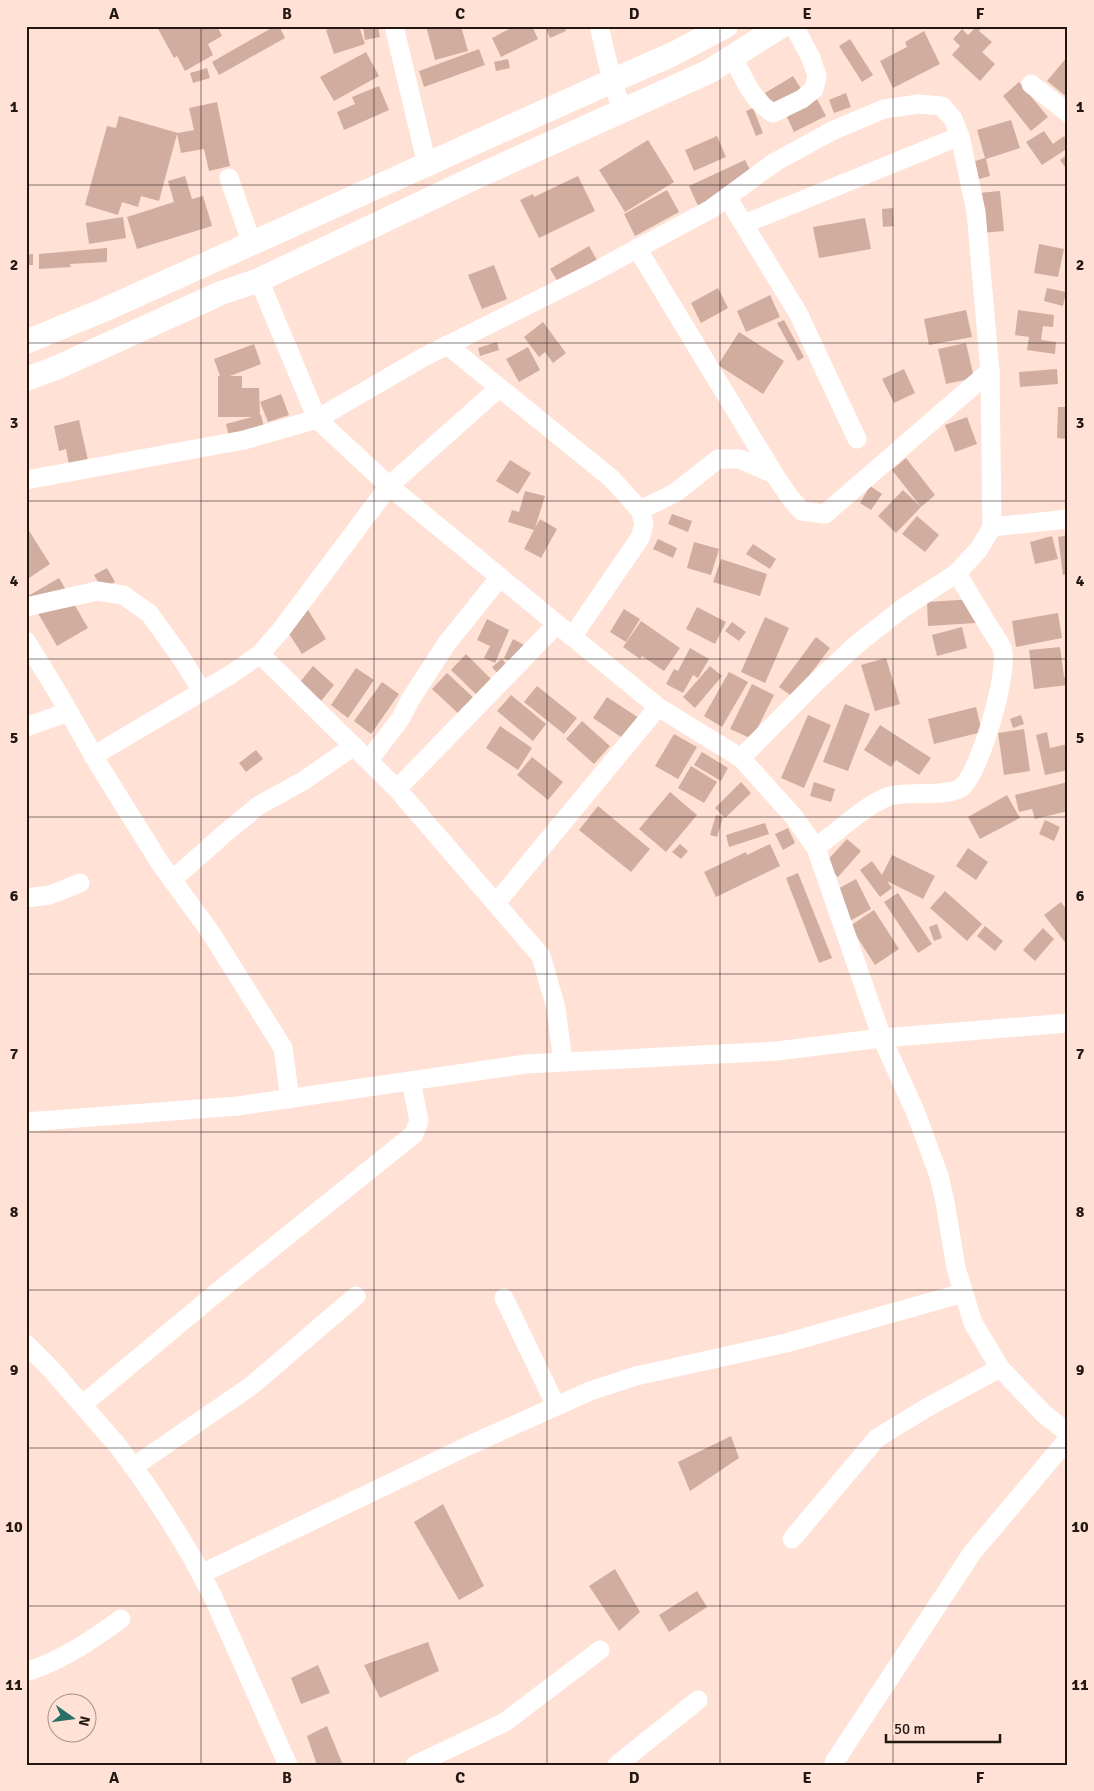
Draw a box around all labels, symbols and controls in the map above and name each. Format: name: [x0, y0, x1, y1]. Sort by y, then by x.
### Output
text: A: [109, 4, 120, 24]
text: B: [282, 4, 292, 24]
text: C: [455, 4, 465, 24]
text: D: [629, 4, 640, 24]
text: E: [802, 4, 812, 24]
text: F: [976, 4, 985, 24]
text: 1: [10, 97, 19, 117]
text: 1: [1076, 97, 1085, 117]
text: 2: [10, 255, 18, 275]
text: 2: [1076, 255, 1084, 275]
text: 3: [10, 413, 18, 433]
text: 3: [1076, 413, 1084, 433]
text: 4: [10, 571, 19, 591]
text: 4: [1076, 571, 1085, 591]
text: 5: [10, 728, 18, 748]
text: 5: [1076, 728, 1084, 748]
text: 6: [10, 886, 19, 906]
text: 6: [1076, 886, 1085, 906]
text: 7: [10, 1044, 19, 1064]
text: 7: [1076, 1044, 1085, 1064]
text: 8: [10, 1202, 19, 1222]
text: 8: [1076, 1202, 1085, 1222]
text: 9: [10, 1360, 19, 1380]
text: 9: [1076, 1360, 1085, 1380]
text: 10: [5, 1517, 23, 1537]
text: 10: [1071, 1517, 1089, 1537]
text: 11: [5, 1675, 23, 1695]
text: 11: [1071, 1675, 1089, 1695]
north arrow: [48, 1694, 98, 1744]
scale bar: [886, 1711, 1000, 1743]
text: N: [75, 1714, 94, 1728]
text: 50 m: [894, 1720, 925, 1738]
text: A: [109, 1768, 120, 1788]
text: B: [282, 1768, 292, 1788]
text: C: [455, 1768, 465, 1788]
text: D: [629, 1768, 640, 1788]
text: E: [802, 1768, 812, 1788]
text: F: [976, 1768, 985, 1788]

